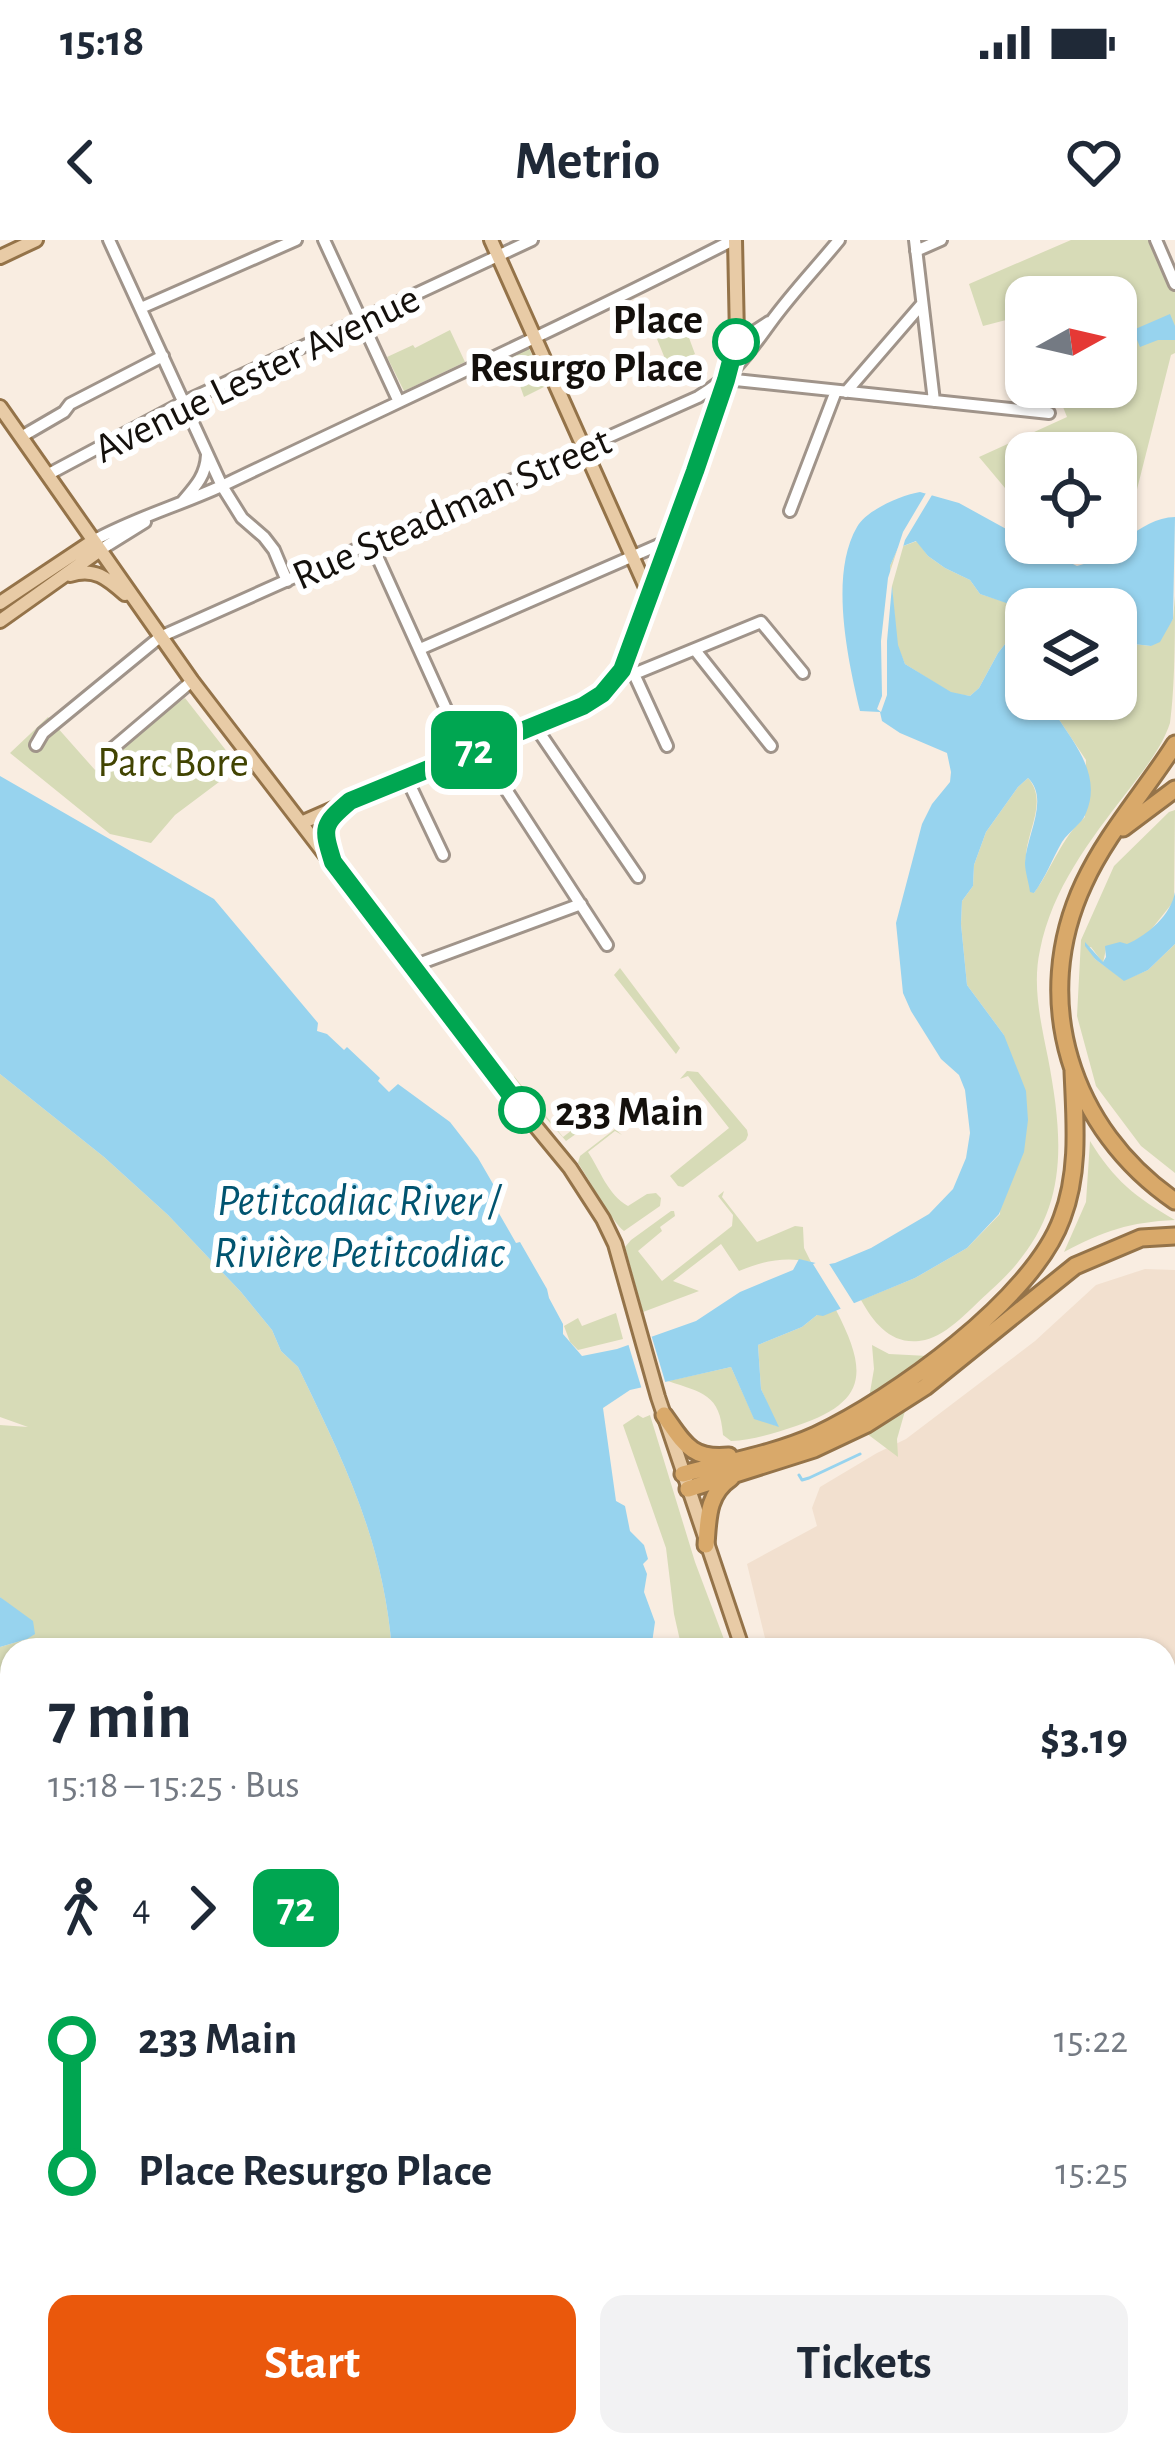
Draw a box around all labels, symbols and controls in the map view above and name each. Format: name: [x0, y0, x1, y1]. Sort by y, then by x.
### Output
text: 15:18: [60, 19, 144, 64]
icon: back: [48, 129, 114, 195]
icon: heart: [1061, 129, 1127, 195]
text: Metrio: [515, 135, 660, 189]
north arrow: [1005, 276, 1137, 408]
map controls: [1005, 276, 1137, 720]
street label: Avenue Lester Avenue: [88, 277, 426, 471]
place label: Place Resurgo Place: [469, 299, 703, 389]
marker: Place Resurgo Place: [714, 320, 758, 364]
street label: Rue Steadman Street: [286, 420, 617, 598]
button: locate: [1005, 432, 1137, 564]
button: layers: [1005, 588, 1137, 720]
line badge: 72: [420, 711, 528, 789]
text: 72: [455, 729, 493, 771]
park label: Parc Bore: [97, 742, 249, 784]
marker: 233 Main: [500, 1088, 544, 1132]
place label: 233 Main: [555, 1091, 704, 1133]
water label: Petitcodiac River / Rivière Petitcodiac: [213, 1179, 506, 1276]
text: 7 min: [48, 1684, 192, 1750]
text: $3.19: [1040, 1717, 1128, 1762]
text: 15:18 – 15:25 · Bus: [48, 1766, 300, 1805]
icon: walk: [48, 1875, 114, 1941]
icon: forward: [169, 1875, 235, 1941]
text: 72: [277, 1887, 315, 1929]
text: 4: [132, 1889, 151, 1928]
text: 233 Main: [138, 2017, 297, 2062]
text: 15:22: [1054, 2021, 1128, 2060]
text: Place Resurgo Place: [138, 2149, 492, 2194]
text: 15:25: [1055, 2153, 1128, 2192]
button: Start: [48, 2295, 576, 2433]
button: Tickets: [600, 2295, 1128, 2433]

